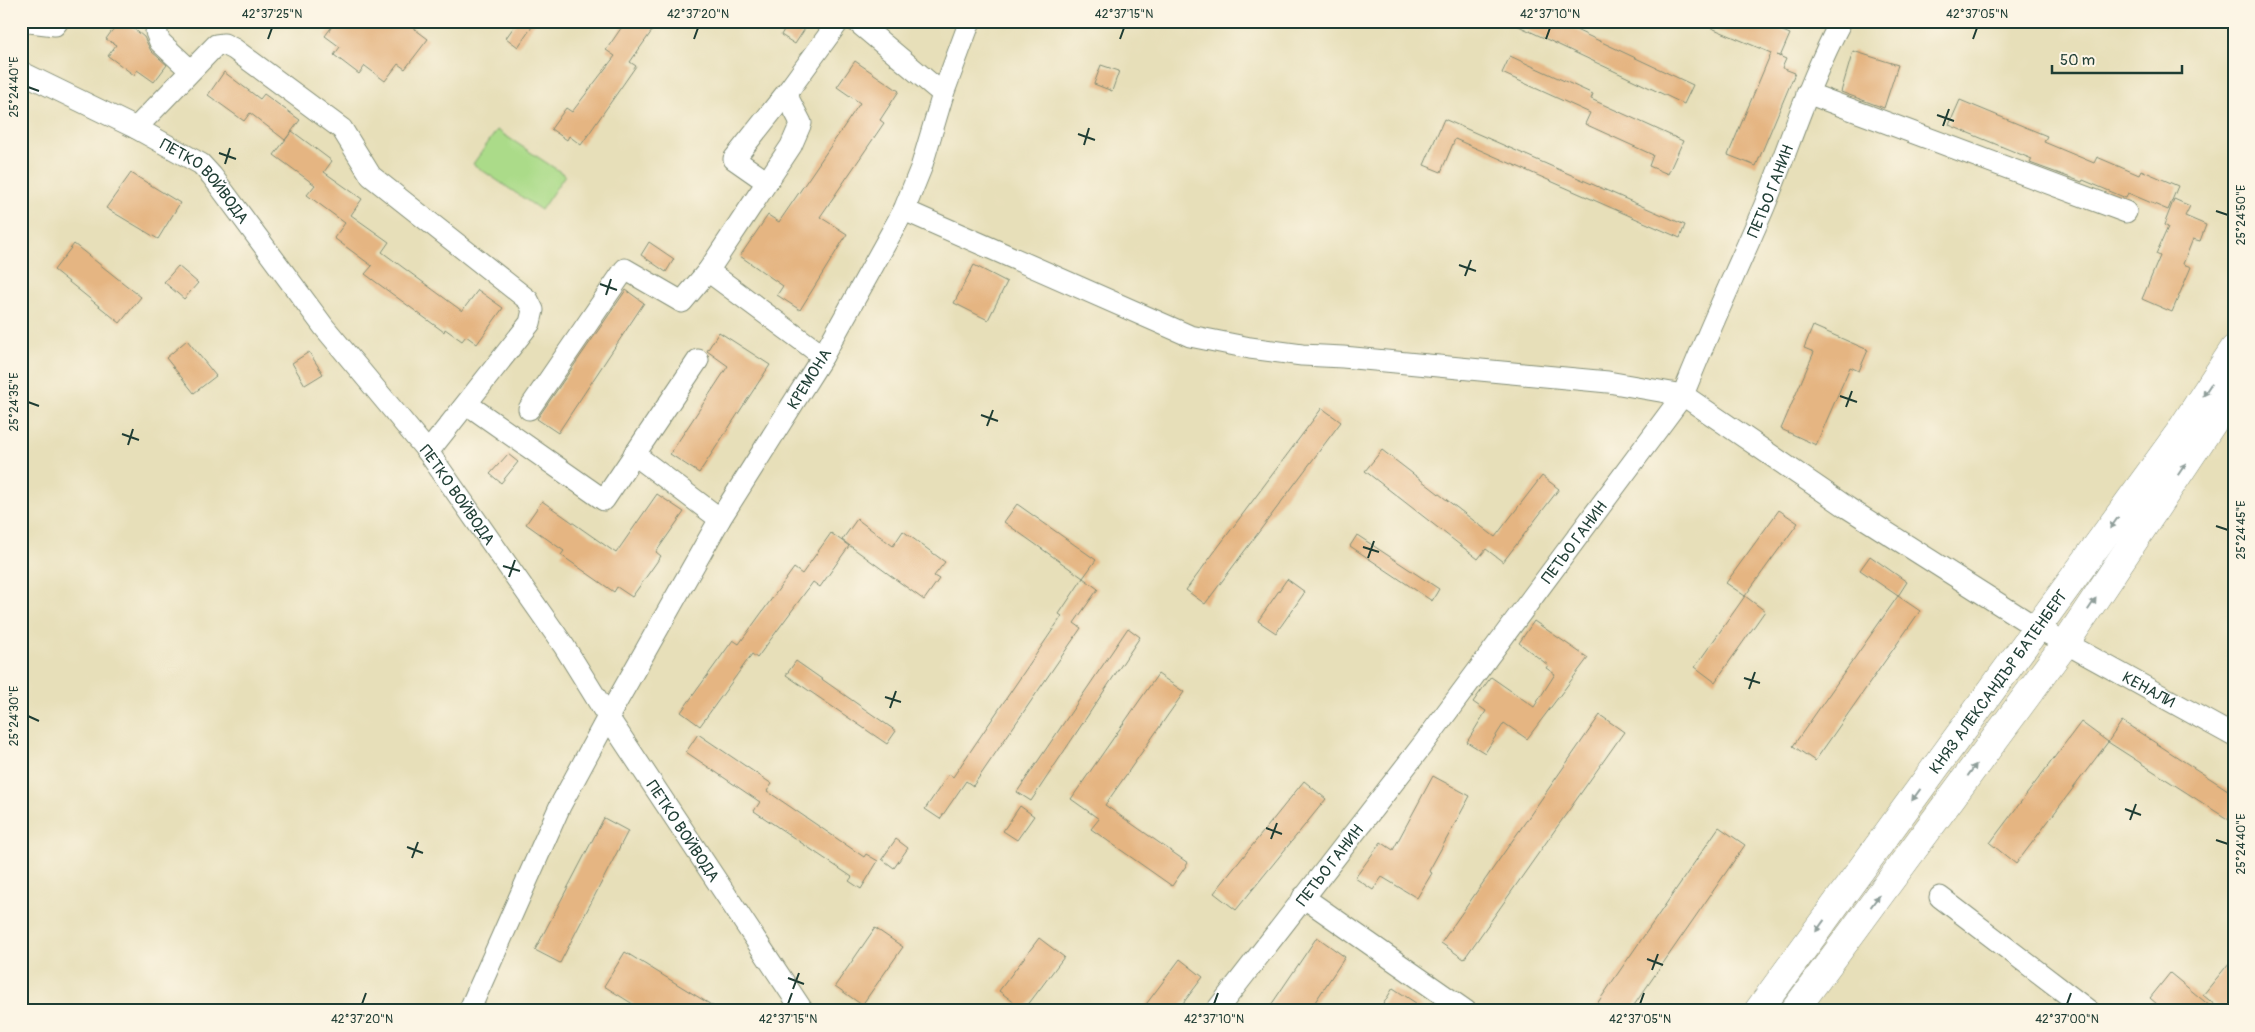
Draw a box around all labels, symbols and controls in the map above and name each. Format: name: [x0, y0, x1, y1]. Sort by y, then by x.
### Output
text: 42°37'25"N: [242, 7, 302, 22]
text: 42°37'20"N: [667, 7, 729, 22]
text: 42°37'15"N: [1095, 7, 1153, 22]
text: 42°37'10"N: [1520, 7, 1580, 22]
text: 42°37'05"N: [1946, 7, 2008, 22]
scale bar: [2052, 42, 2182, 74]
text: 50 m: [2060, 51, 2095, 70]
text: 25°24'40"E: [7, 57, 22, 117]
street label: ПЕТКО ВОЙВОДА: [156, 134, 253, 228]
street label: ПЕТЬО ГАНИН: [1743, 142, 1798, 241]
text: 25°24'50"E: [2234, 185, 2249, 245]
street label: КРЕМОНА: [783, 345, 836, 413]
text: 25°24'35"E: [7, 373, 22, 431]
one-way arrow: [2202, 383, 2212, 396]
street label: ПЕТКО ВОЙВОДА: [415, 441, 499, 549]
one-way arrow: [2177, 462, 2187, 475]
street label: ПЕТЬО ГАНИН: [1537, 497, 1612, 588]
text: 25°24'45"E: [2234, 500, 2249, 560]
one-way arrow: [2109, 516, 2119, 530]
street label: КНЯЗ АЛЕКСАНДЪР БАТЕНБЕРГ: [1925, 586, 2073, 778]
one-way arrow: [2087, 597, 2097, 611]
street label: КЕНАЛИ: [2119, 667, 2179, 713]
text: 25°24'30"E: [7, 686, 22, 746]
one-way arrow: [1966, 764, 1977, 777]
street label: ПЕТКО ВОЙВОДА: [642, 777, 723, 886]
one-way arrow: [1911, 788, 1921, 802]
text: 25°24'40"E: [2234, 814, 2249, 874]
street label: ПЕТЬО ГАНИН: [1292, 821, 1368, 910]
one-way arrow: [1870, 894, 1880, 908]
one-way arrow: [1815, 919, 1825, 933]
text: 42°37'20"N: [331, 1012, 393, 1027]
text: 42°37'15"N: [759, 1012, 817, 1027]
text: 42°37'10"N: [1184, 1012, 1244, 1027]
text: 42°37'05"N: [1609, 1012, 1671, 1027]
text: 42°37'00"N: [2035, 1012, 2099, 1027]

